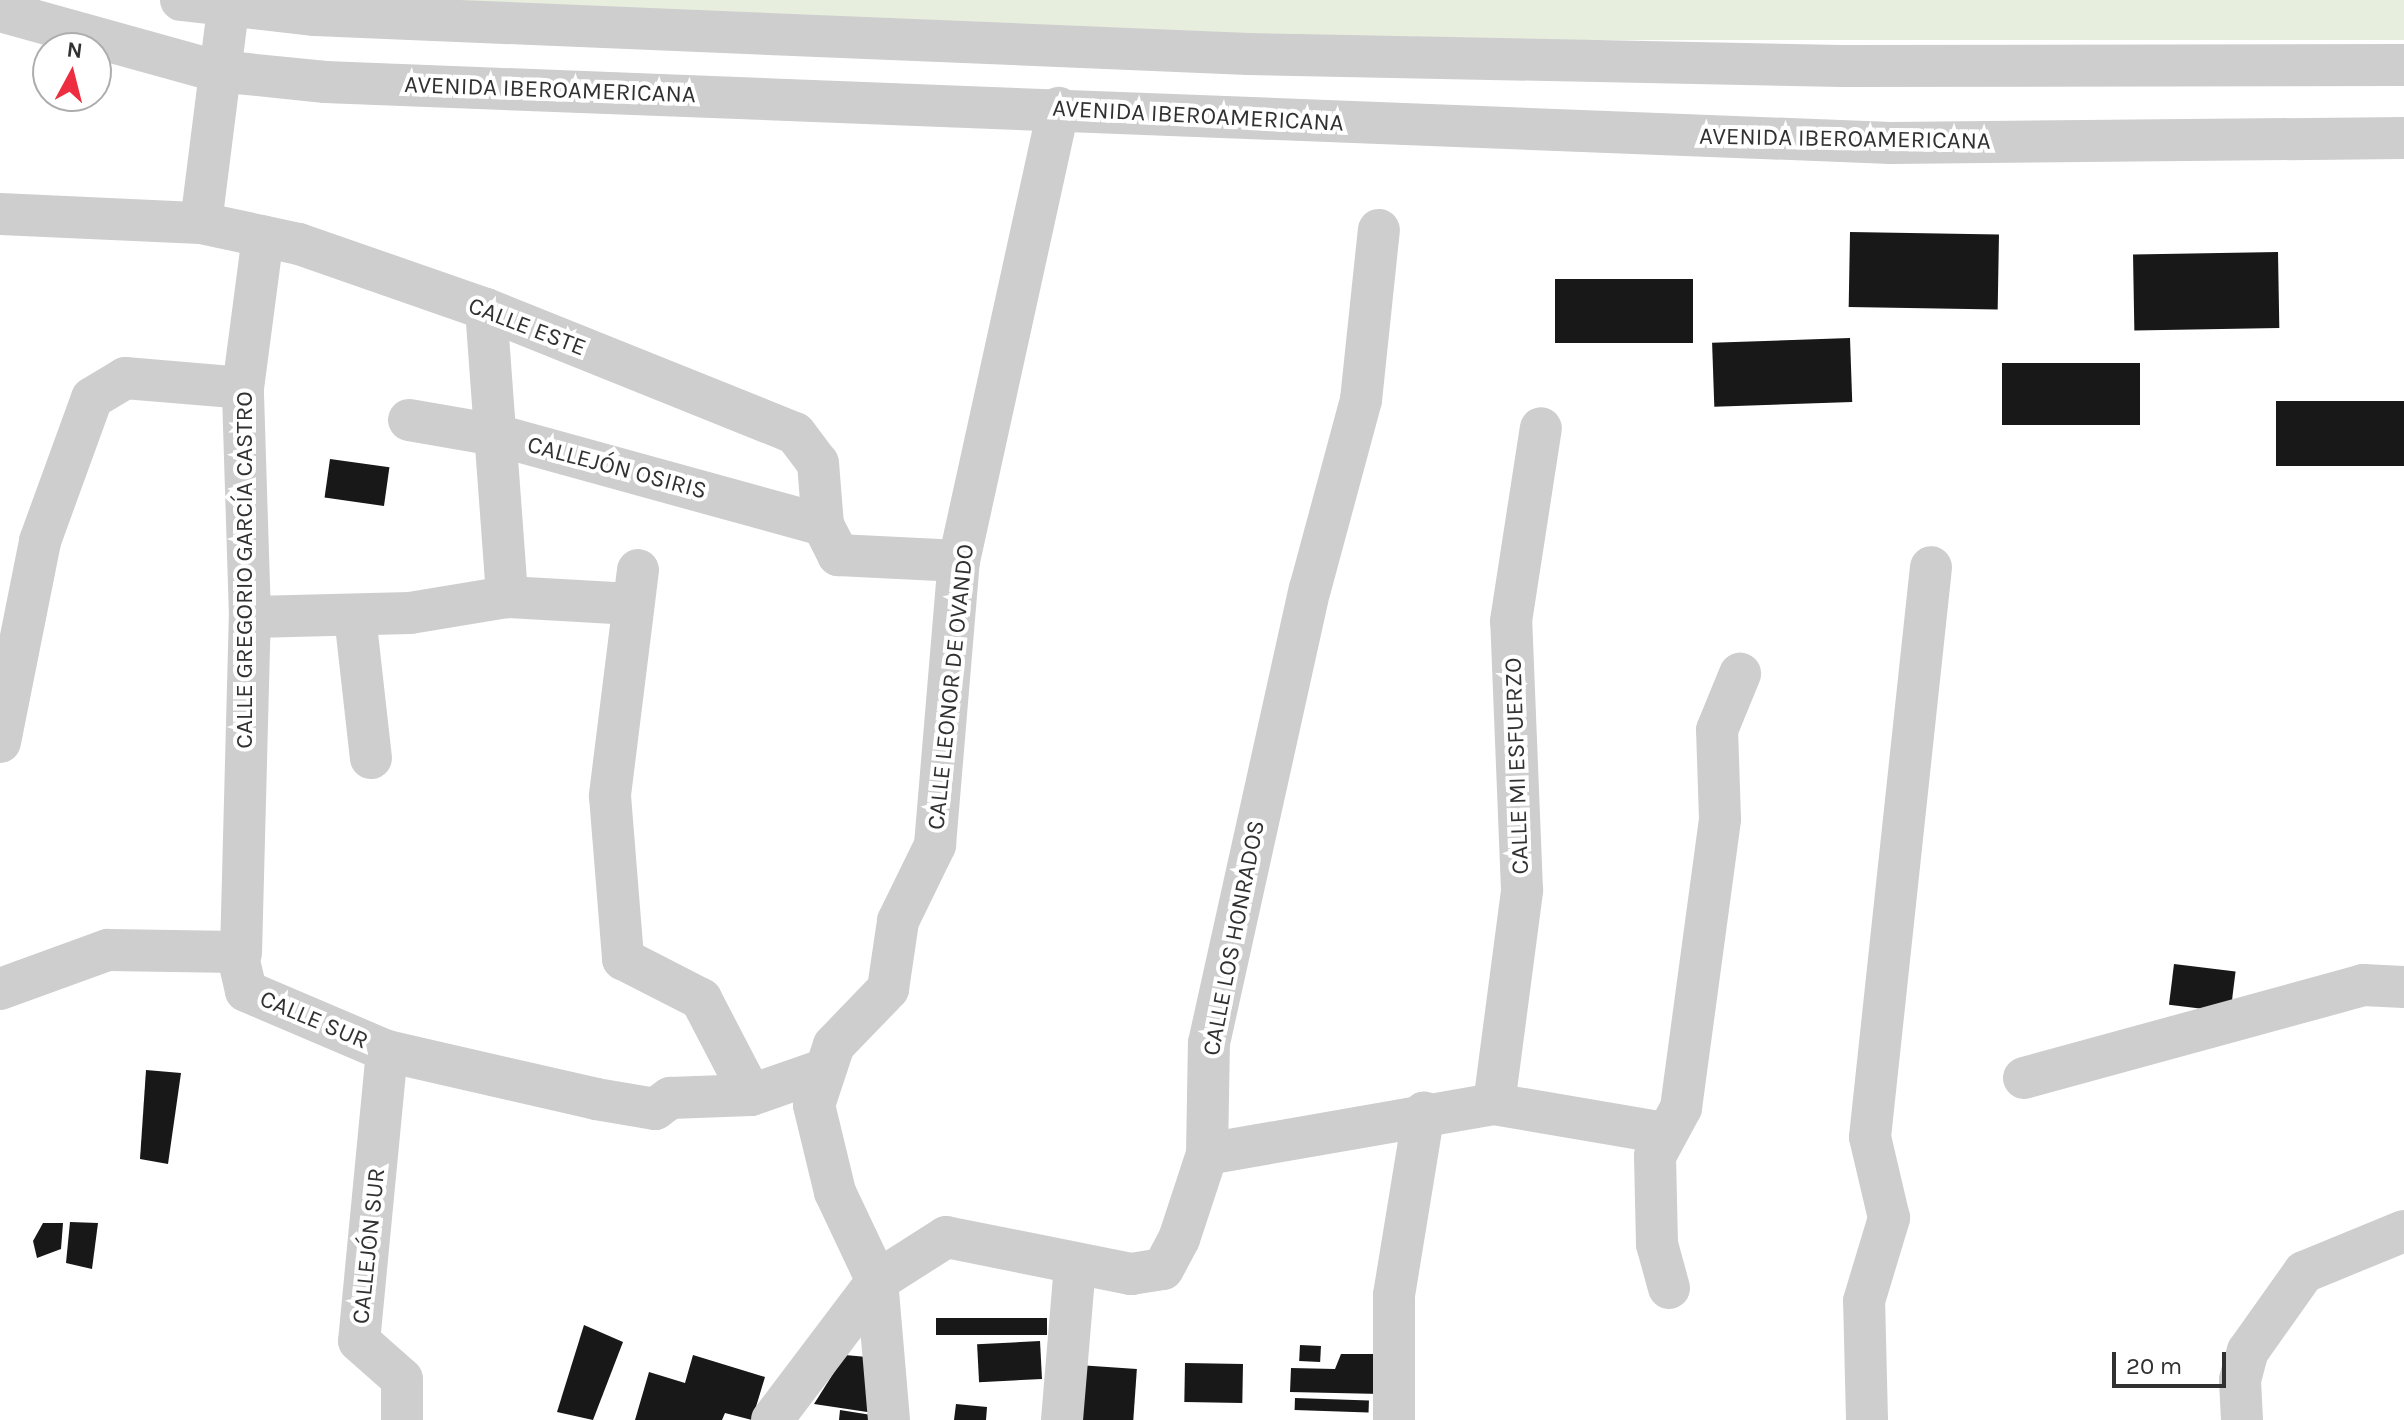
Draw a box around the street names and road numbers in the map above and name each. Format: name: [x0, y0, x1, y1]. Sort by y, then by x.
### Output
street label: AVENIDA IBEROAMERICANA: [404, 71, 696, 109]
street label: AVENIDA IBEROAMERICANA: [1052, 94, 1344, 138]
street label: AVENIDA IBEROAMERICANA: [1699, 122, 1991, 156]
street label: CALLE ESTE: [464, 291, 590, 363]
street label: CALLE GREGORIO GARCÍA CASTRO: [231, 391, 259, 749]
street label: CALLEJÓN OSIRIS: [524, 430, 710, 506]
street label: CALLE LEONOR DE OVANDO: [922, 543, 980, 831]
street label: CALLE MI ESFUERZO: [1499, 657, 1535, 875]
street label: CALLE LOS HONRADOS: [1197, 818, 1271, 1058]
street label: CALLE SUR: [255, 984, 373, 1056]
street label: CALLEJÓN SUR: [346, 1167, 392, 1325]

